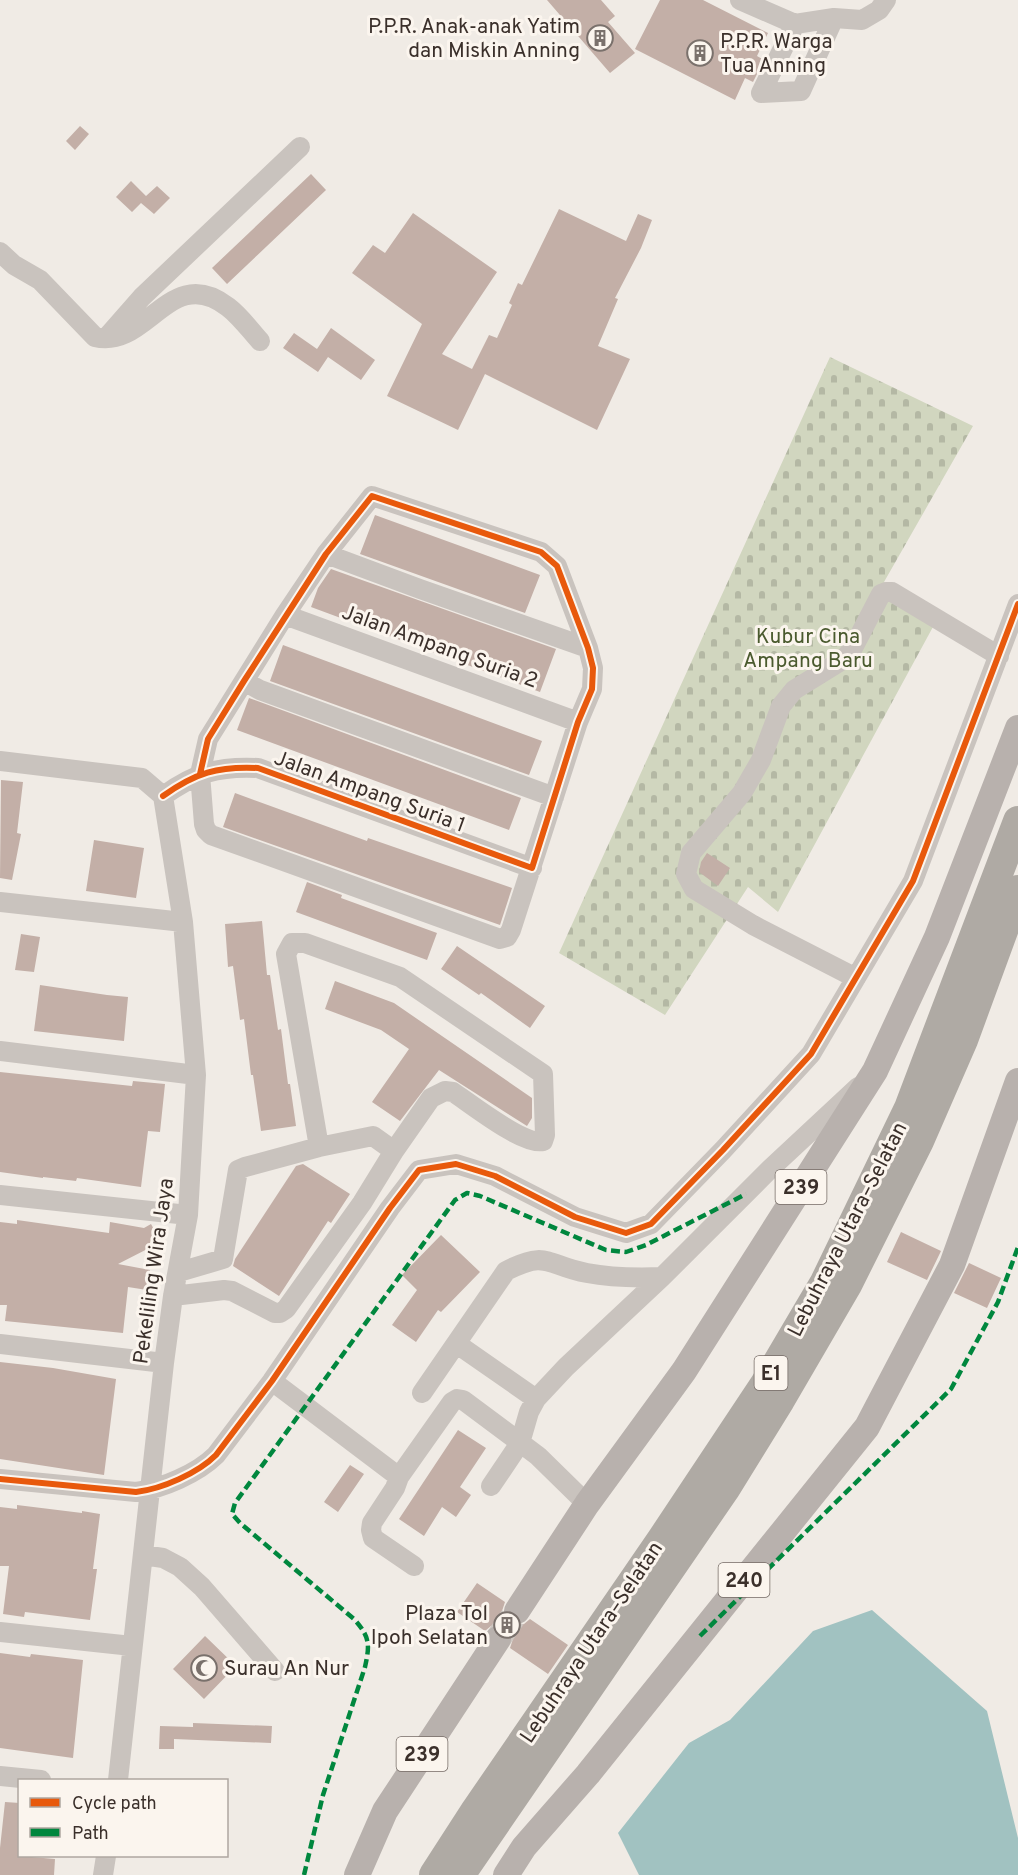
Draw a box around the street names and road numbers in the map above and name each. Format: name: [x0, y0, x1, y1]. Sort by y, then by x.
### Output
street label: Jalan Ampang Suria 2: [338, 599, 541, 695]
street label: Jalan Ampang Suria 1: [270, 745, 469, 840]
street label: Lebuhraya Utara–Selatan: [782, 1118, 914, 1342]
road number: 239: [776, 1170, 826, 1204]
street label: Pekeliling Wira Jaya: [128, 1177, 181, 1366]
road number: E1: [754, 1356, 788, 1390]
street label: Lebuhraya Utara–Selatan: [515, 1537, 670, 1749]
road number: 240: [718, 1563, 770, 1597]
road number: 239: [396, 1737, 448, 1771]

